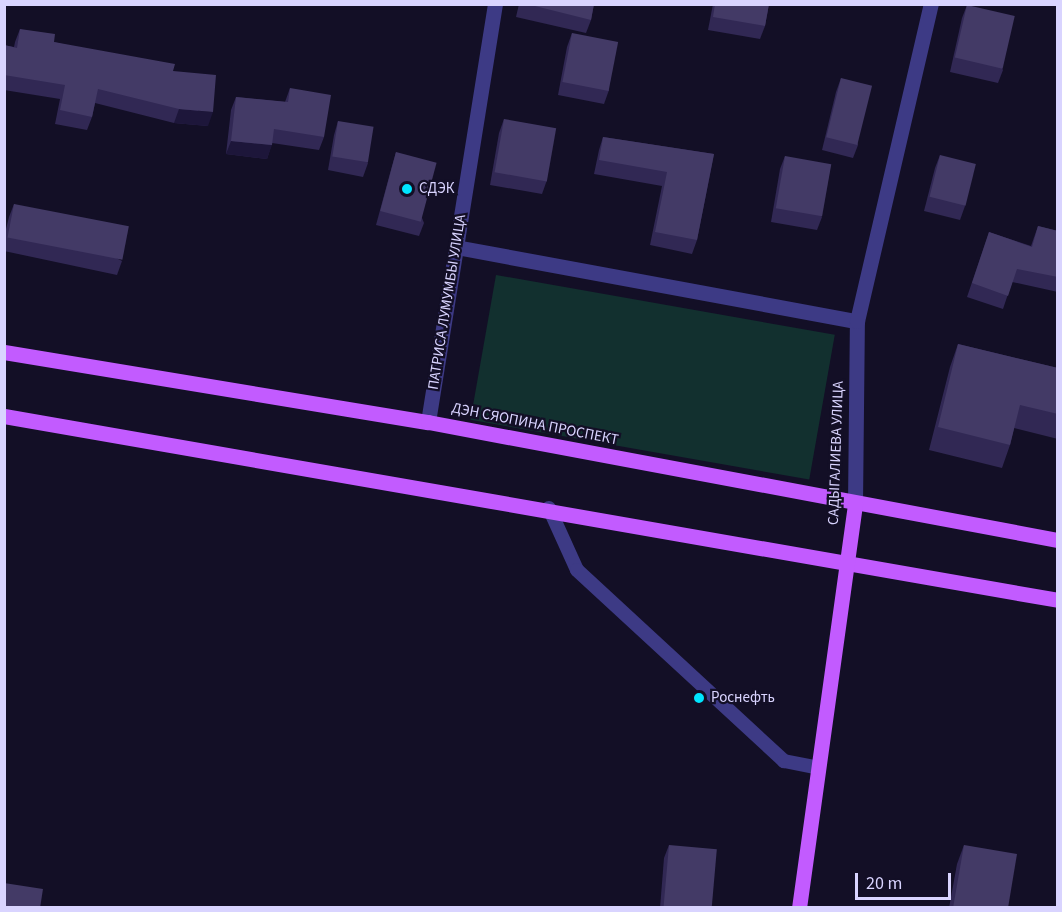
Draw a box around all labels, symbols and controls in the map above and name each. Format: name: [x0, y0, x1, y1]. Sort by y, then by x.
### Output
place label: СДЭК: [419, 180, 454, 198]
marker: СДЭК: [400, 182, 414, 196]
street label: ПАТРИСА ЛУМУМБЫ УЛИЦА: [424, 213, 470, 391]
street label: САДЫГАЛИЕВА УЛИЦА: [824, 381, 848, 525]
street label: ДЭН СЯОПИНА ПРОСПЕКТ: [450, 399, 620, 449]
place label: Роснефть: [711, 689, 775, 707]
marker: Роснефть: [692, 691, 706, 705]
scale bar: [858, 861, 954, 899]
text: 20 m: [866, 871, 902, 896]

